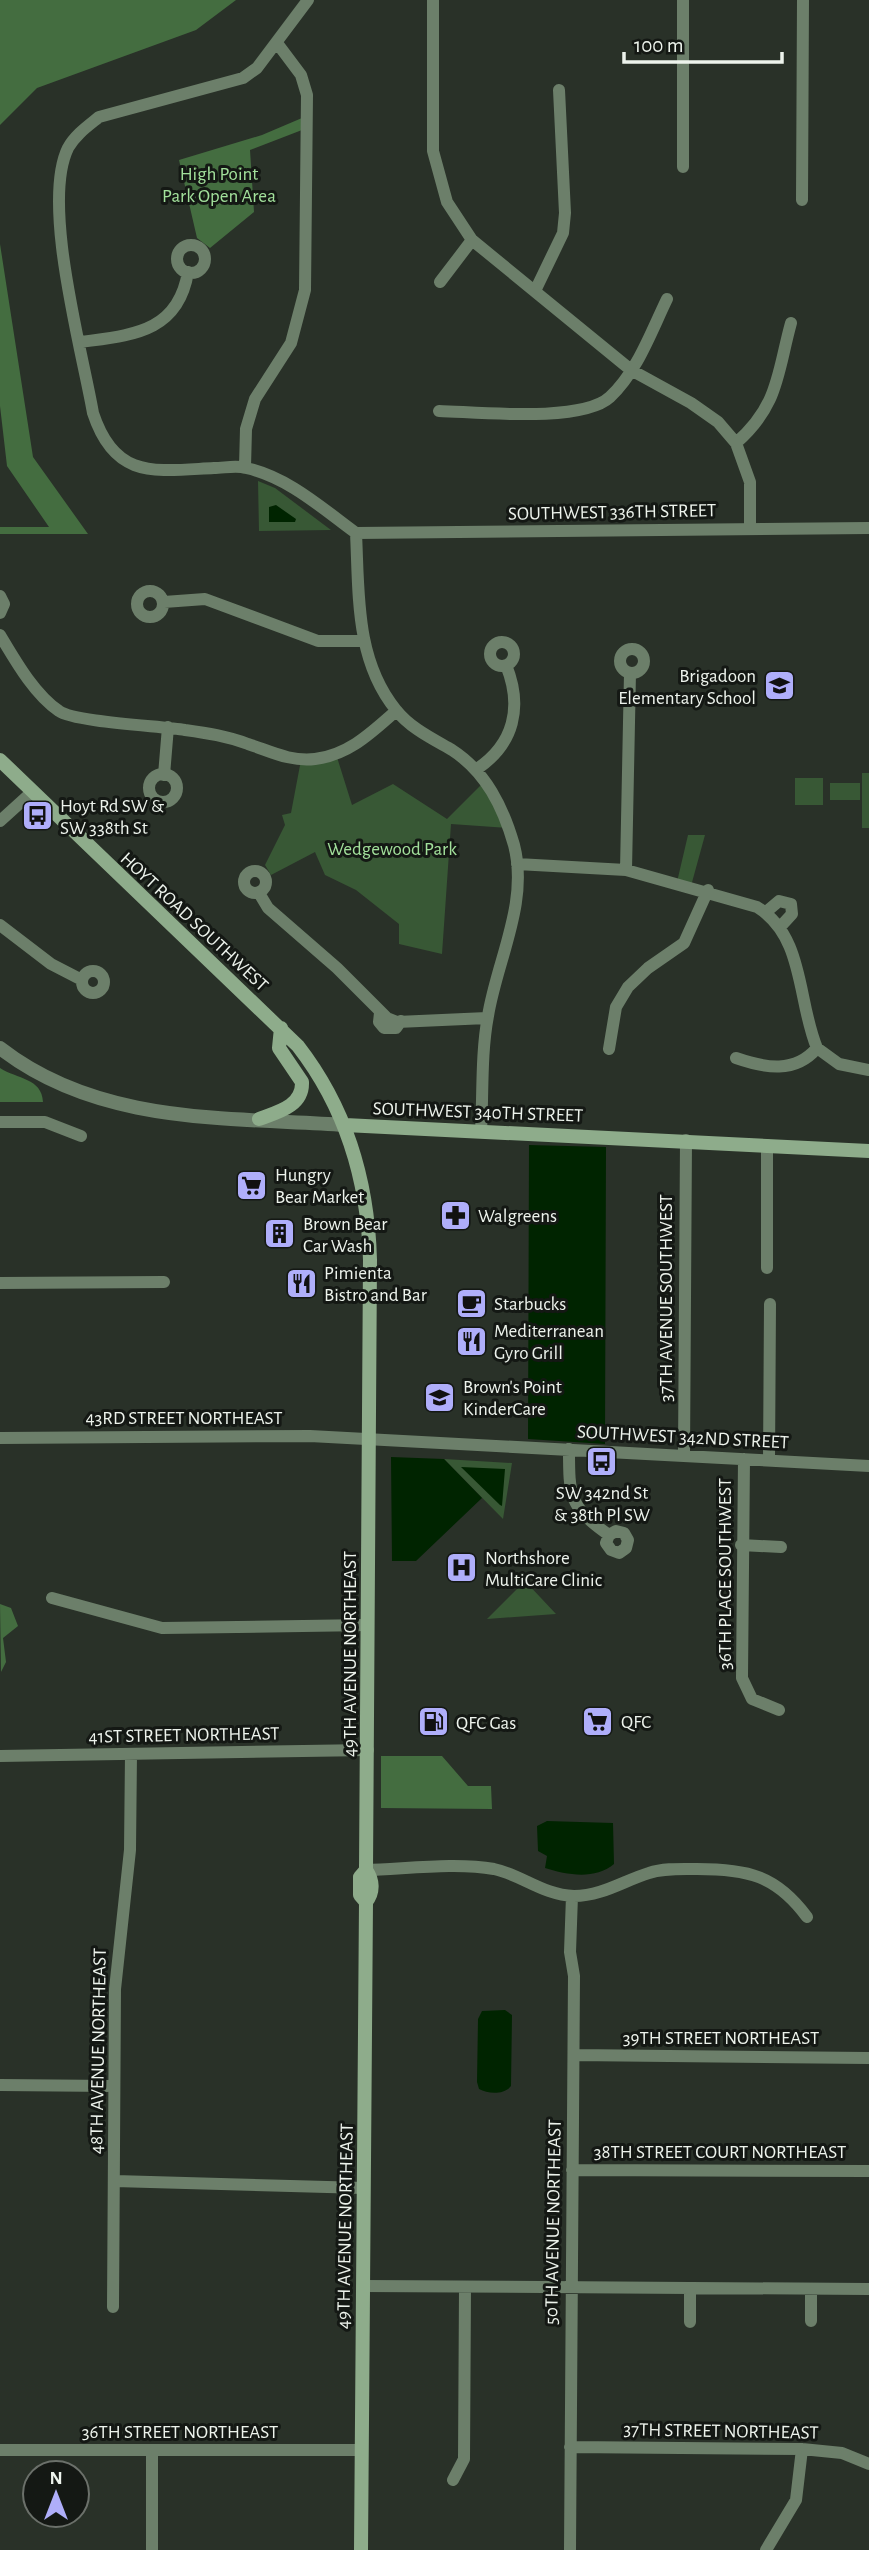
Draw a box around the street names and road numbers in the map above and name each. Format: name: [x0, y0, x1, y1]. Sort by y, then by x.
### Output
street label: SOUTHWEST 336TH STREET: [508, 501, 716, 524]
street label: HOYT ROAD SOUTHWEST: [117, 849, 271, 995]
street label: SOUTHWEST 340TH STREET: [372, 1099, 584, 1126]
street label: 37TH AVENUE SOUTHWEST: [657, 1194, 676, 1402]
street label: 43RD STREET NORTHEAST: [85, 1409, 283, 1428]
street label: SOUTHWEST 342ND STREET: [576, 1422, 789, 1453]
street label: 36TH PLACE SOUTHWEST: [716, 1478, 735, 1670]
street label: 49TH AVENUE NORTHEAST: [341, 1551, 360, 1757]
street label: 41ST STREET NORTHEAST: [88, 1724, 280, 1747]
street label: 48TH AVENUE NORTHEAST: [87, 1948, 110, 2154]
street label: 39TH STREET NORTHEAST: [623, 2029, 819, 2048]
street label: 50TH AVENUE NORTHEAST: [542, 2119, 565, 2325]
street label: 49TH AVENUE NORTHEAST: [334, 2123, 357, 2329]
street label: 38TH STREET COURT NORTHEAST: [594, 2143, 846, 2162]
street label: 37TH STREET NORTHEAST: [623, 2420, 819, 2443]
street label: 36TH STREET NORTHEAST: [82, 2423, 278, 2442]

